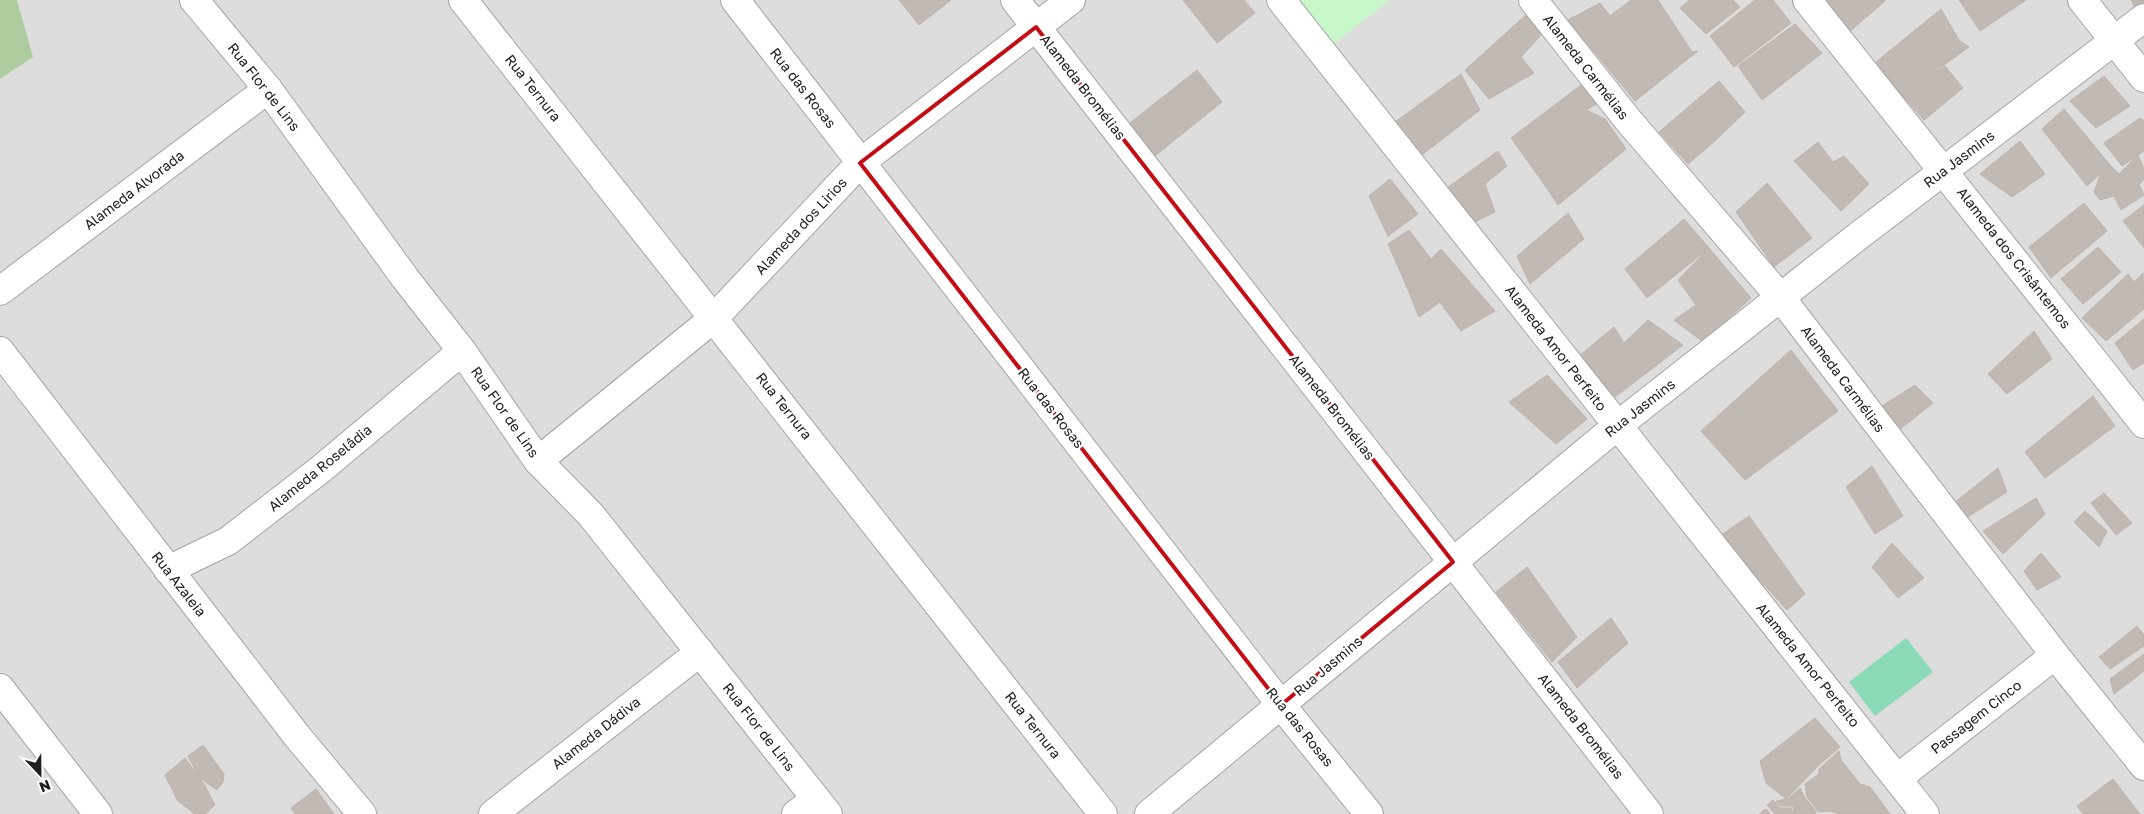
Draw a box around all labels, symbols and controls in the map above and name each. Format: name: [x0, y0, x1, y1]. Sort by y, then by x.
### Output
street label: Alameda Carmélias: [1540, 11, 1633, 123]
street label: Alameda Bromélias: [1037, 31, 1130, 143]
street label: Rua Flor de Lins: [225, 39, 304, 134]
street label: Rua das Rosas: [767, 44, 840, 131]
street label: Rua Ternura: [502, 51, 565, 125]
street label: Rua Jasmins: [1920, 126, 1998, 191]
street label: Alameda Alvorada: [80, 146, 187, 233]
street label: Alameda dos Lirios: [751, 174, 850, 278]
street label: Alameda dos Crisântemos: [1954, 184, 2075, 332]
street label: Alameda Amor Perfeito: [1502, 281, 1611, 414]
street label: Alameda Carmélias: [1798, 322, 1889, 435]
street label: Alameda Bromélias: [1286, 351, 1379, 463]
street label: Rua Flor de Lins: [468, 363, 543, 460]
street label: Rua das Rosas: [1015, 364, 1088, 451]
street label: Rua Ternura: [753, 369, 816, 443]
street label: Rua Jasmins: [1601, 375, 1678, 440]
street label: Alameda Roselâdia: [265, 421, 375, 514]
street label: Rua Azaleia: [149, 548, 210, 620]
street label: Alameda Amor Perfeito: [1753, 599, 1864, 730]
street label: Rua Jasmins: [1290, 632, 1365, 699]
street label: Alameda Bromélias: [1535, 670, 1628, 782]
street label: Passagem Cinco: [1927, 676, 2024, 757]
street label: Rua Flor de Lins: [720, 679, 799, 774]
street label: Rua das Rosas: [1263, 684, 1338, 770]
street label: Rua Ternura: [1002, 688, 1065, 762]
street label: Alameda Dádiva: [548, 693, 643, 772]
north arrow: [15, 749, 65, 799]
text: N: [37, 777, 53, 796]

